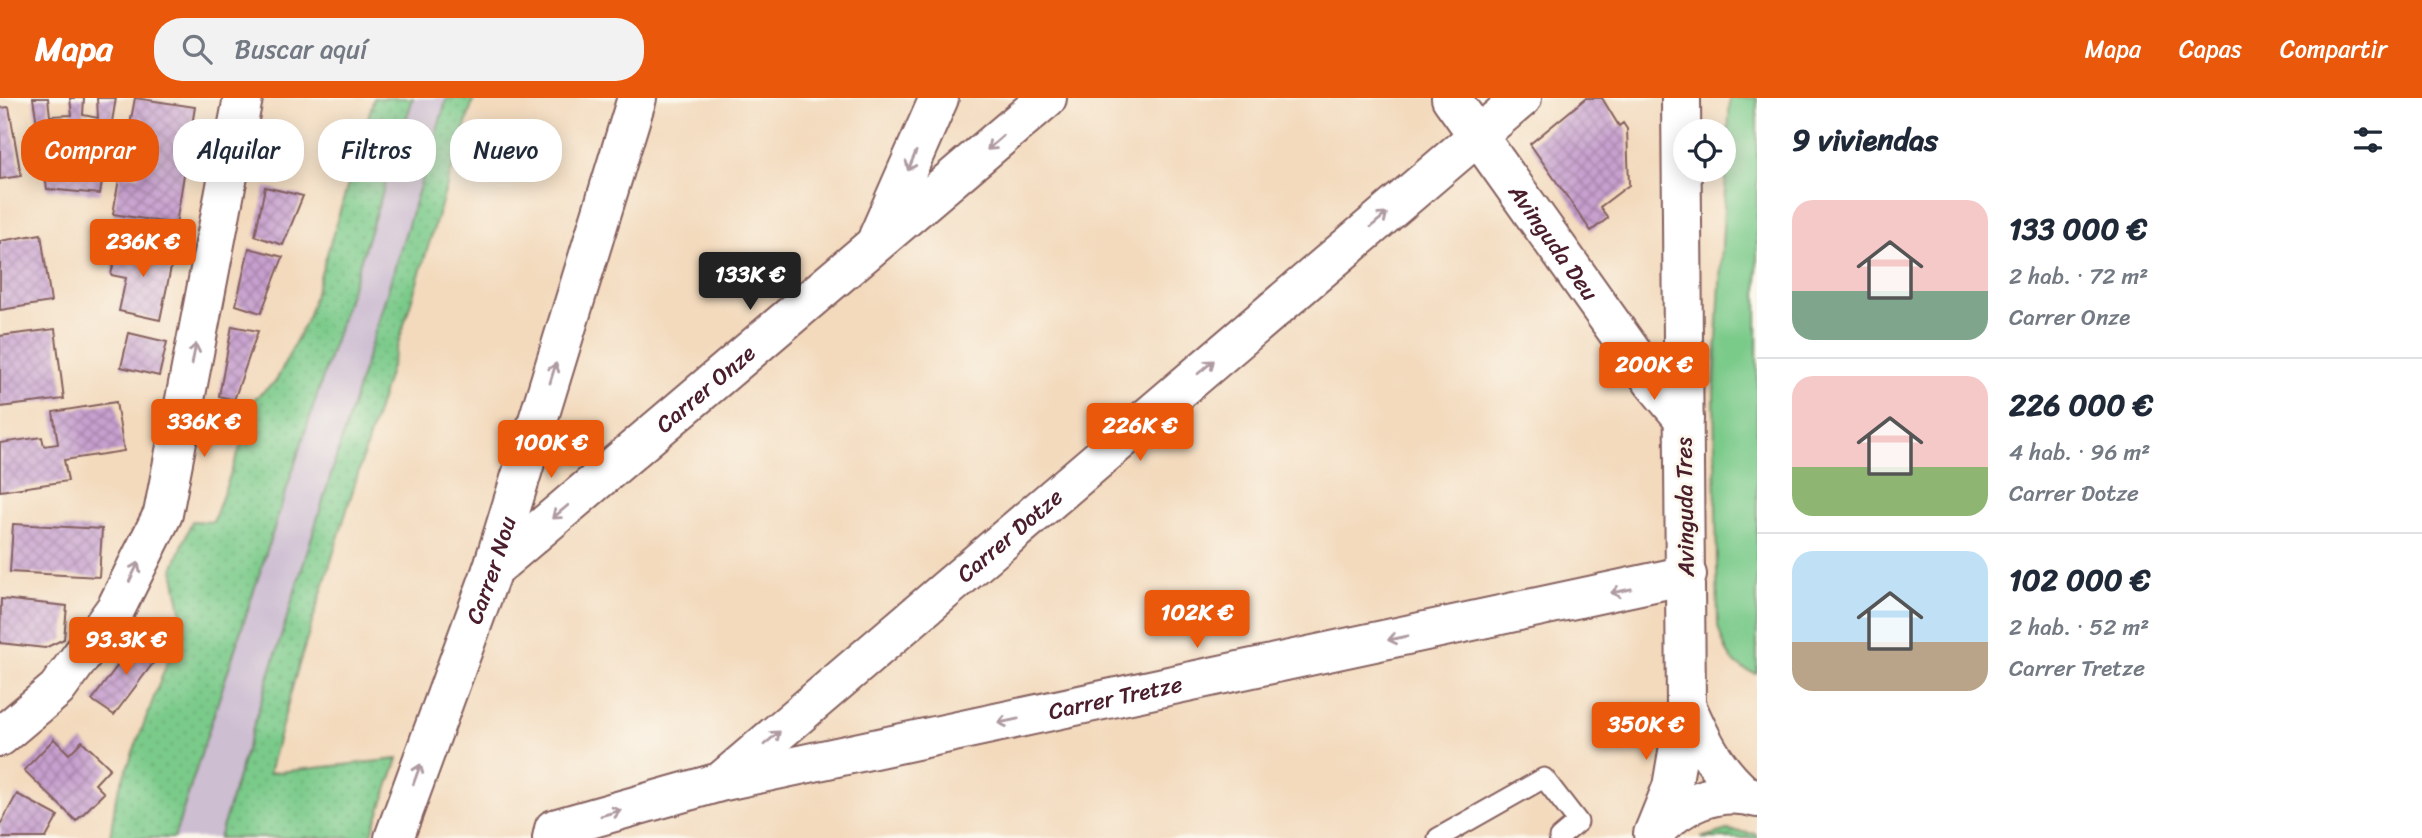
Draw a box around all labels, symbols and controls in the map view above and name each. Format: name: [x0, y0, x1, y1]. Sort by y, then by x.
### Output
search box: [154, 18, 644, 81]
text: Mapa: [35, 20, 112, 78]
text: Buscar aquí: [234, 26, 367, 72]
text: Mapa: [2085, 28, 2141, 70]
text: Capas: [2179, 28, 2242, 70]
text: Compartir: [2280, 28, 2387, 70]
icon: search: [178, 30, 216, 68]
text: 9 viviendas: [1792, 113, 1938, 167]
chip: Comprar: [21, 119, 159, 182]
chip: Alquilar: [173, 119, 304, 182]
chip: Filtros: [318, 119, 436, 182]
chip: Nuevo: [450, 119, 562, 182]
map controls: [1673, 119, 1736, 182]
button: locate: [1673, 119, 1736, 182]
icon: filters: [2349, 121, 2387, 159]
one-way arrow: [986, 135, 1004, 151]
one-way arrow: [904, 149, 917, 171]
street label: Avinguda Deu: [1497, 174, 1610, 310]
text: 133 000 €: [2009, 202, 2147, 256]
one-way arrow: [1370, 212, 1388, 228]
pin: 236K €: [86, 220, 200, 279]
text: 236K €: [106, 221, 180, 262]
icon: home: [1848, 228, 1932, 312]
pin: 133K €: [693, 252, 807, 312]
text: 133K €: [715, 254, 785, 295]
text: 2 hab. · 72 m²: [2009, 256, 2148, 297]
text: Carrer Onze: [2009, 297, 2130, 338]
street label: Carrer Onze: [646, 334, 765, 444]
pin: 200K €: [1597, 342, 1711, 402]
one-way arrow: [187, 343, 201, 366]
text: 200K €: [1615, 344, 1693, 385]
one-way arrow: [1197, 359, 1215, 375]
one-way arrow: [547, 362, 560, 384]
text: 226 000 €: [2009, 378, 2153, 432]
pin: 336K €: [147, 400, 261, 459]
text: 336K €: [167, 401, 241, 442]
pin: 226K €: [1083, 404, 1197, 463]
icon: home: [1848, 404, 1932, 488]
text: 226K €: [1103, 405, 1177, 446]
pin: 100K €: [494, 420, 608, 480]
text: 100K €: [514, 422, 588, 463]
text: 4 hab. · 96 m²: [2009, 432, 2150, 473]
street label: Avinguda Tres: [1663, 436, 1707, 578]
text: Carrer Dotze: [2009, 473, 2139, 514]
street label: Carrer Dotze: [947, 477, 1072, 593]
one-way arrow: [552, 504, 570, 520]
street label: Carrer Nou: [453, 510, 528, 630]
text: 102 000 €: [2009, 553, 2151, 607]
one-way arrow: [128, 562, 142, 583]
icon: home: [1848, 579, 1932, 663]
one-way arrow: [1610, 585, 1633, 599]
pin: 102K €: [1140, 590, 1254, 650]
text: 102K €: [1161, 592, 1233, 633]
text: 2 hab. · 52 m²: [2009, 607, 2149, 648]
pin: 93.3K €: [61, 618, 191, 677]
text: 93.3K €: [85, 619, 167, 660]
one-way arrow: [1387, 632, 1410, 646]
text: Carrer Tretze: [2009, 648, 2145, 689]
street label: Carrer Tretze: [1044, 663, 1186, 732]
pin: 350K €: [1589, 702, 1703, 762]
text: 350K €: [1608, 704, 1684, 745]
one-way arrow: [997, 715, 1020, 728]
one-way arrow: [763, 730, 781, 746]
one-way arrow: [412, 763, 425, 785]
one-way arrow: [599, 806, 622, 819]

